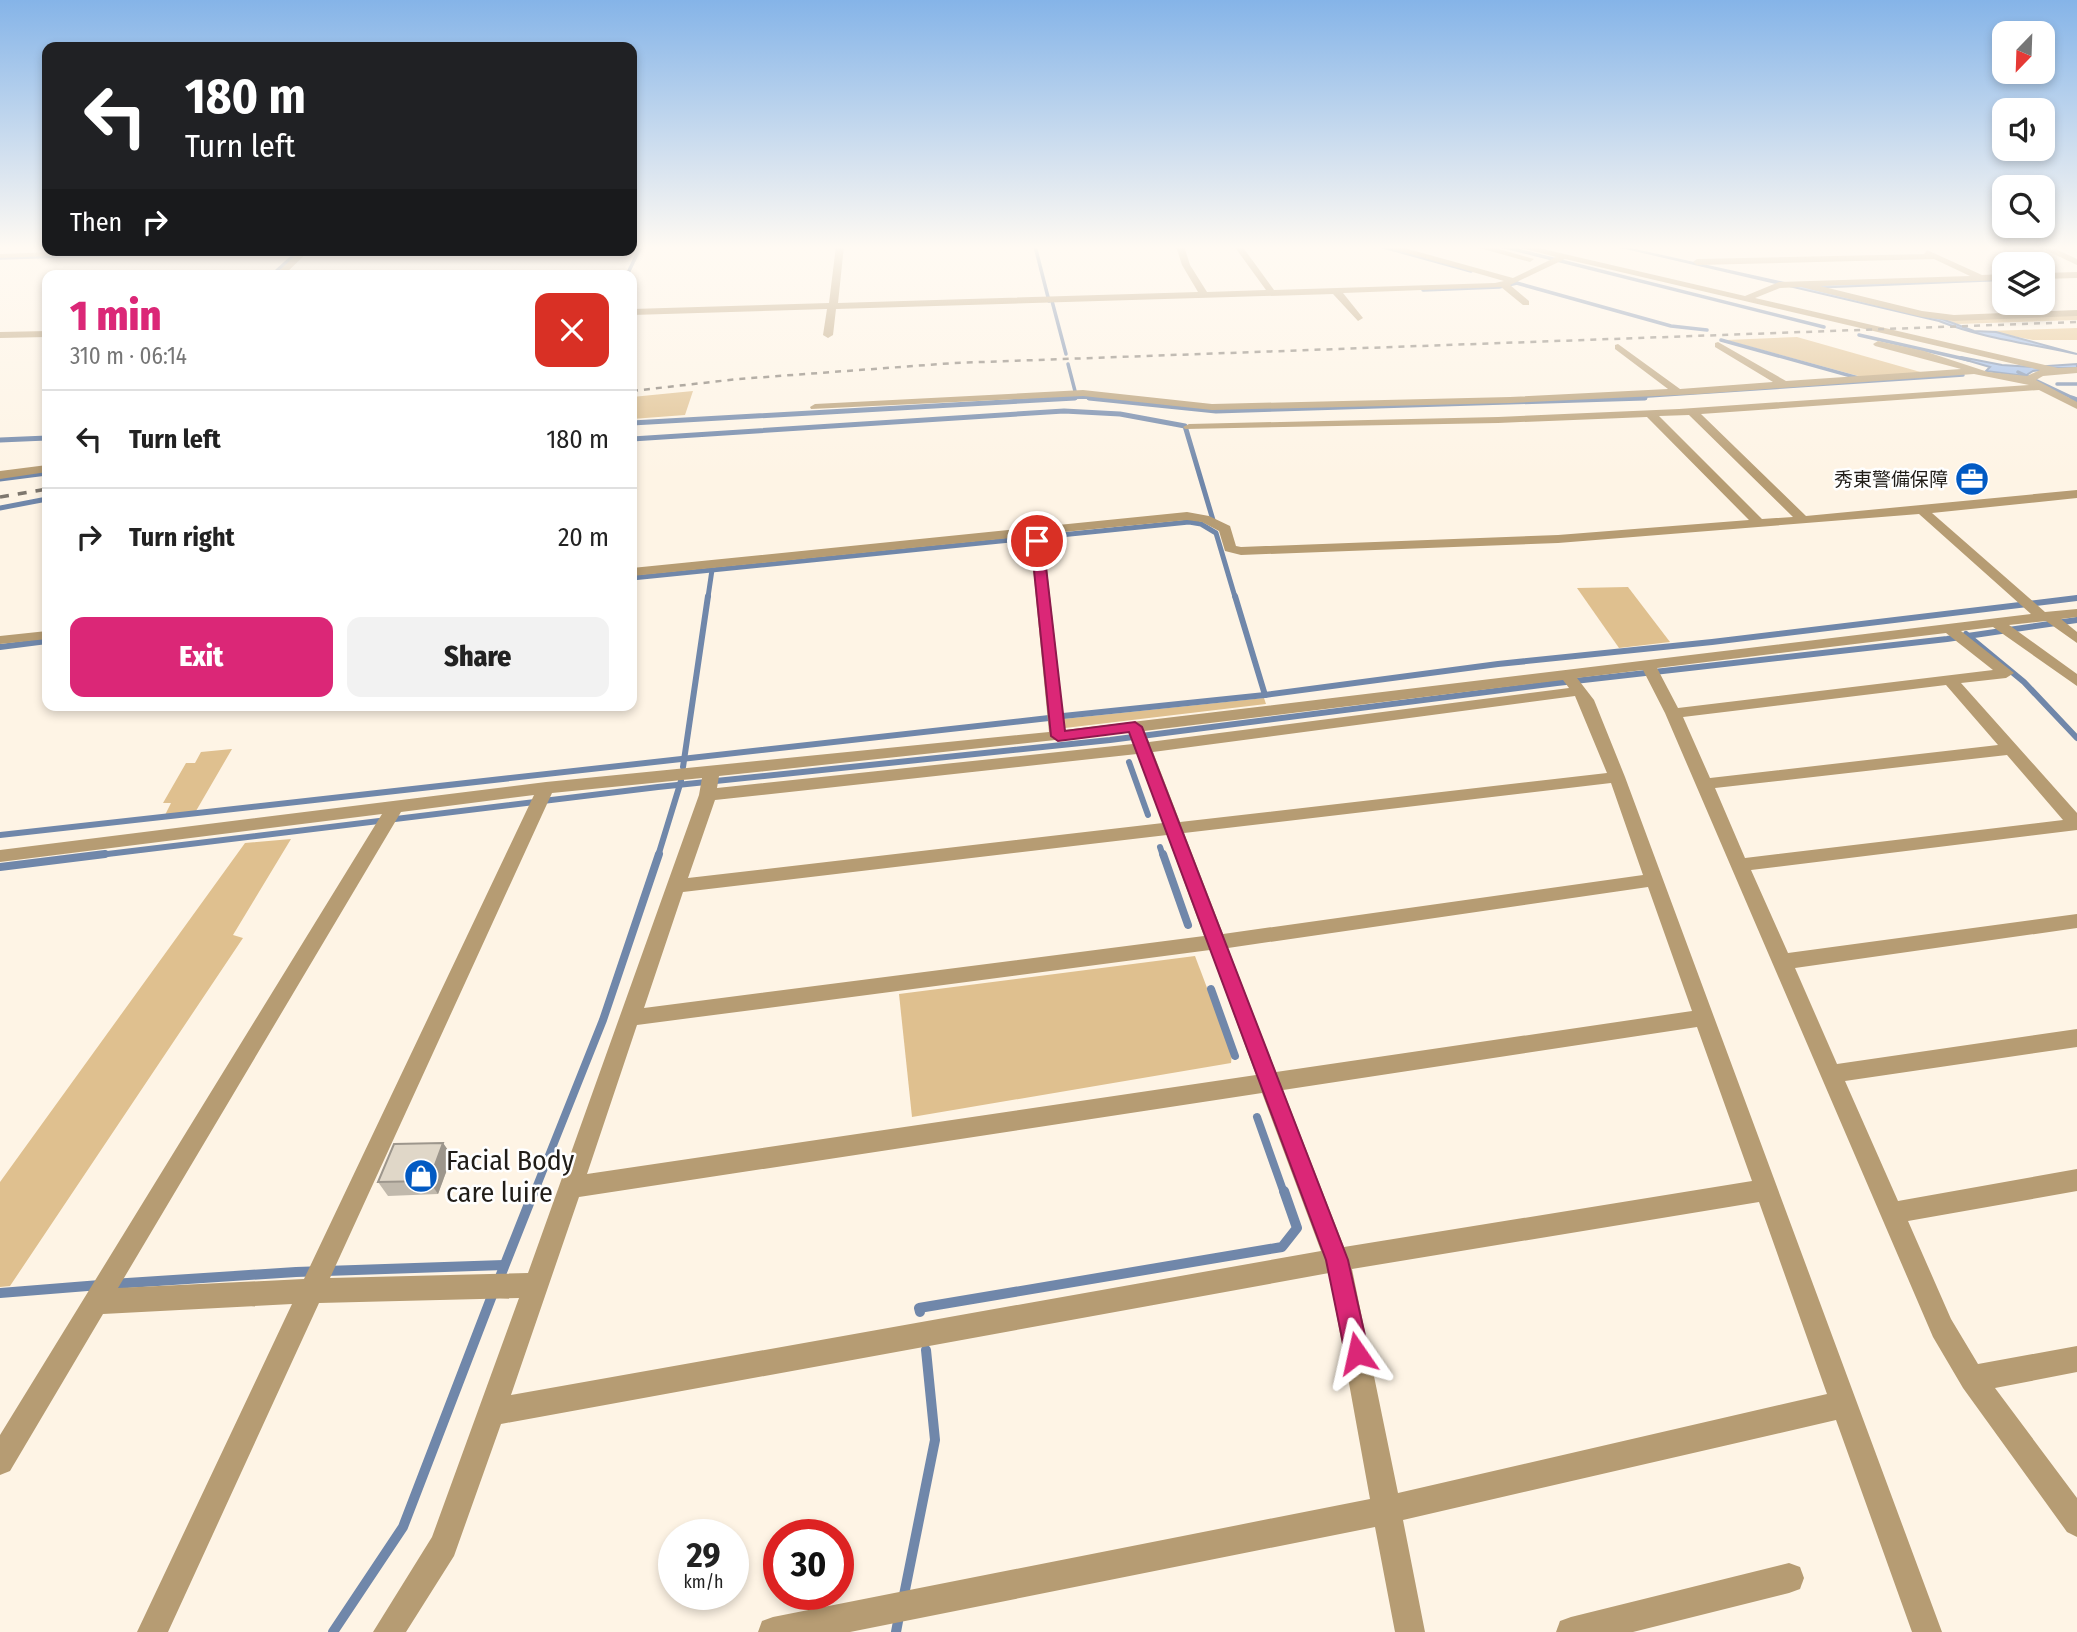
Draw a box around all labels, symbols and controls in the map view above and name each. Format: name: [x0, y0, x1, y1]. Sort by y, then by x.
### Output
north arrow: [1992, 21, 2054, 84]
map controls: [1992, 21, 2055, 315]
text: 180 m: [185, 67, 306, 126]
icon: left: [70, 70, 161, 161]
button: sound: [1992, 98, 2055, 161]
text: Turn left: [185, 127, 295, 165]
button: search: [1992, 175, 2055, 238]
icon: right: [136, 203, 174, 241]
text: Then: [70, 207, 122, 238]
button: layers: [1992, 252, 2055, 315]
text: 1 min: [70, 291, 161, 341]
button: close: [535, 293, 609, 367]
text: 310 m · 06:14: [70, 342, 187, 370]
icon: left: [70, 420, 108, 458]
text: Turn left: [129, 424, 221, 455]
text: 180 m: [546, 424, 609, 455]
office icon: 秀東警備保障: [1953, 460, 1991, 498]
place label: 秀東警備保障: [1834, 468, 1948, 491]
pin: [1007, 511, 1067, 571]
icon: right: [70, 518, 108, 556]
text: Turn right: [129, 522, 235, 553]
text: 20 m: [558, 522, 609, 553]
icon: arrive: [1018, 522, 1056, 560]
button: Exit: [70, 617, 333, 697]
button: Share: [347, 617, 609, 697]
place label: Facial Body care luire: [446, 1144, 575, 1209]
shop icon: Facial Body care luire: [402, 1157, 440, 1195]
position arrow: [1320, 1316, 1394, 1390]
speed limit sign: 30: [763, 1519, 854, 1610]
text: 29: [686, 1534, 721, 1576]
text: km/h: [683, 1571, 724, 1593]

